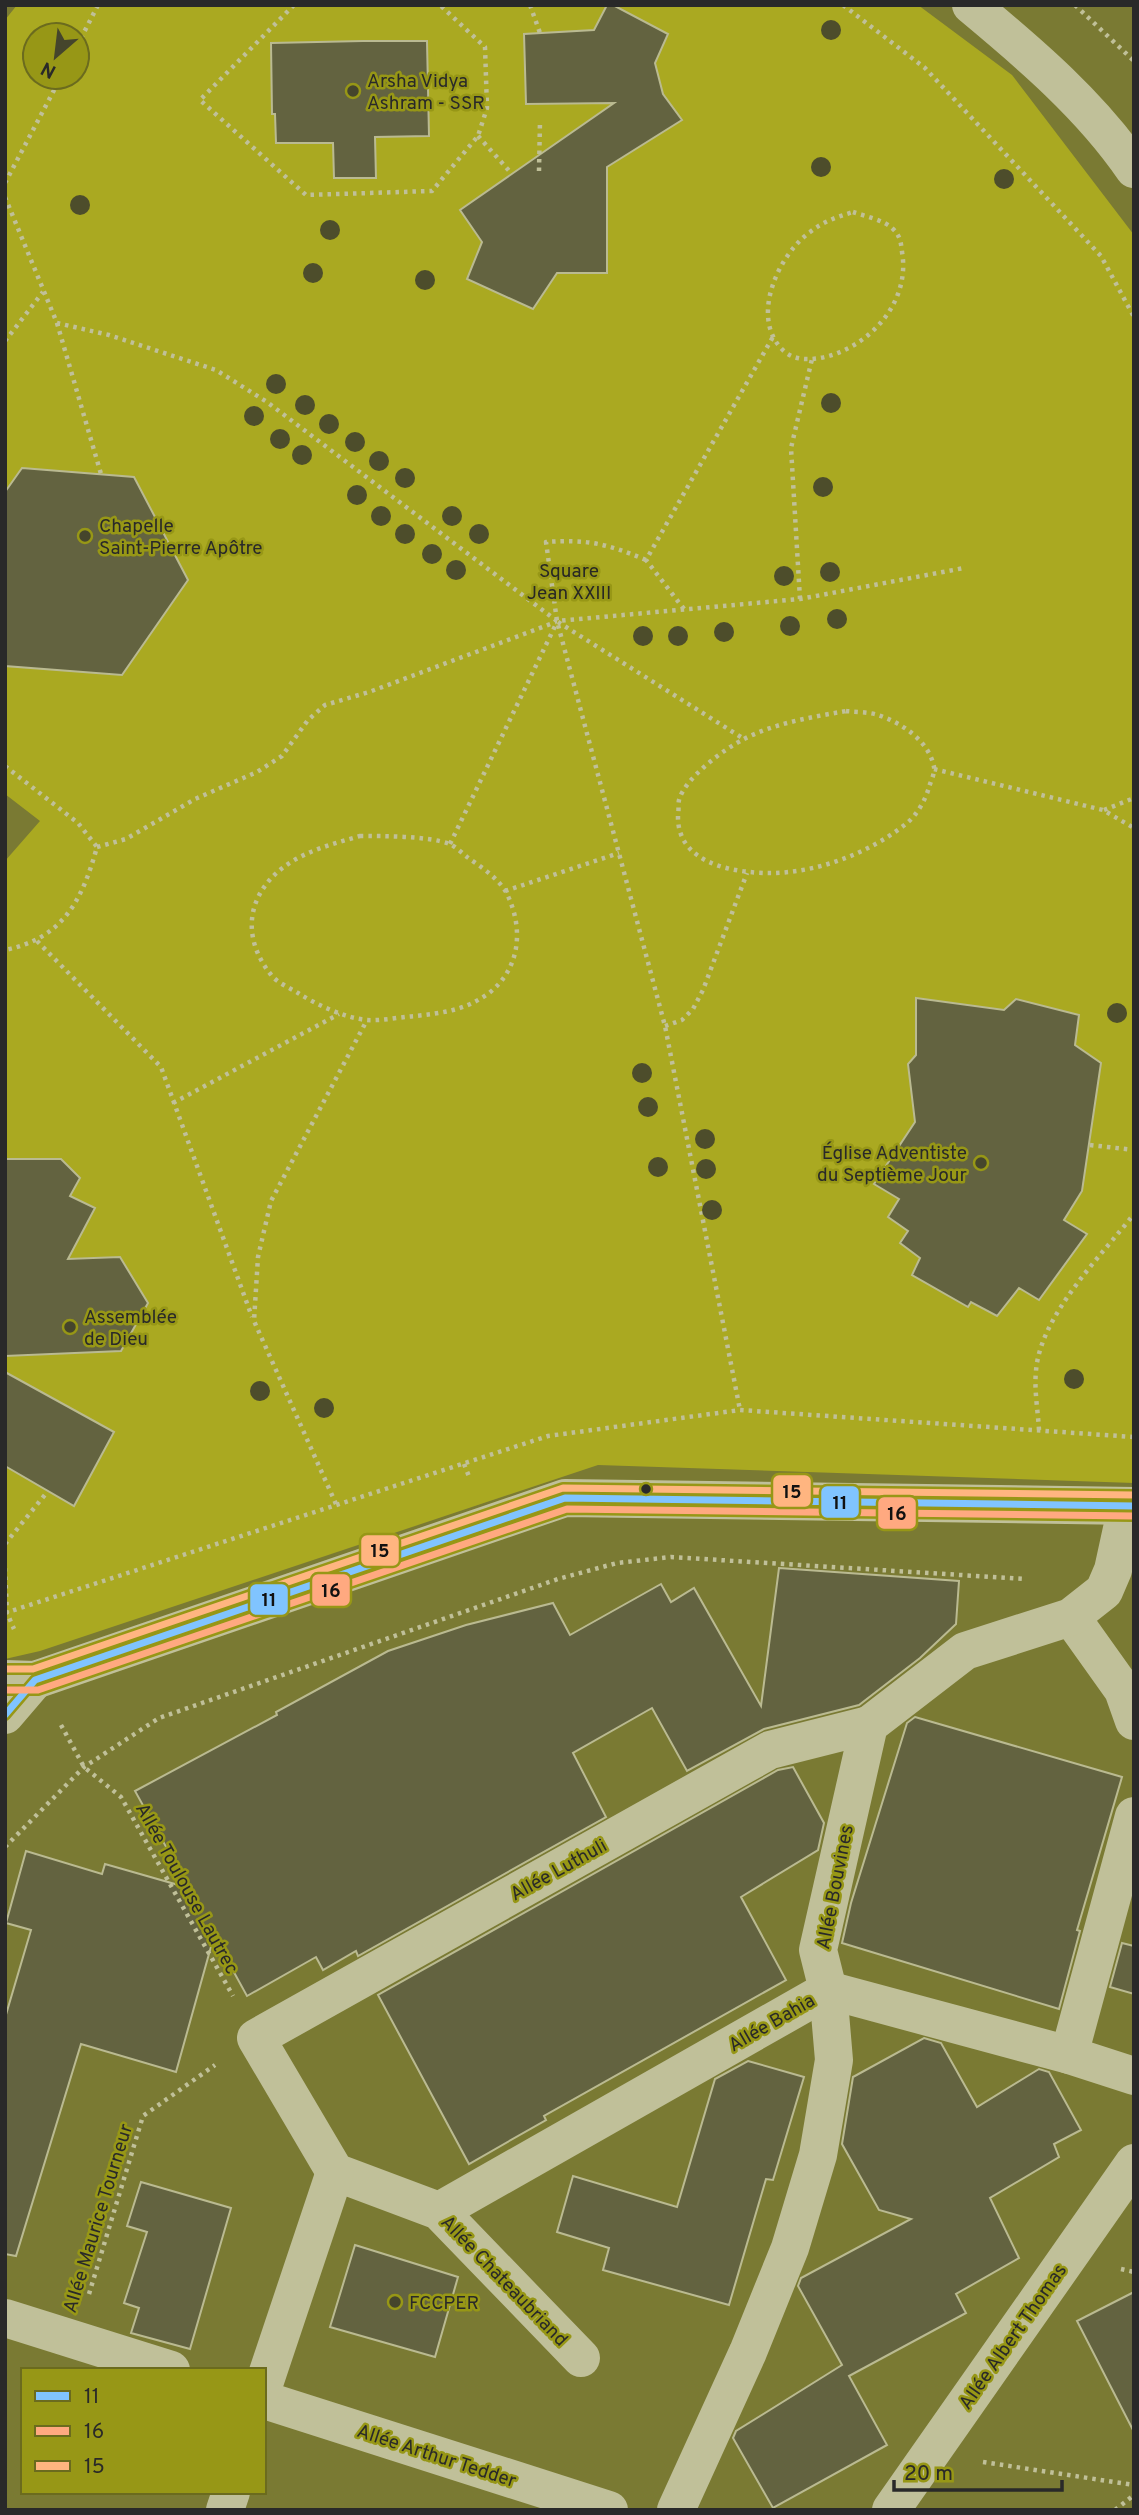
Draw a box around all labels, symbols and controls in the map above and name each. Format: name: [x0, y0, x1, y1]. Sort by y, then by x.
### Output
north arrow: [21, 21, 91, 91]
text: N: [37, 55, 61, 83]
place label: Arsha Vidya Ashram - SSR: [367, 70, 485, 116]
marker: Arsha Vidya Ashram - SSR: [345, 83, 361, 99]
place label: Chapelle Saint-Pierre Apôtre: [99, 515, 263, 561]
marker: Chapelle Saint-Pierre Apôtre: [77, 528, 93, 544]
park label: Square Jean XXIII: [527, 560, 611, 606]
place label: Église Adventiste du Septième Jour: [817, 1141, 968, 1188]
marker: Église Adventiste du Septième Jour: [973, 1155, 989, 1171]
place label: Assemblée de Dieu: [84, 1306, 177, 1352]
marker: Assemblée de Dieu: [62, 1319, 78, 1335]
line badge: 15: [772, 1474, 812, 1508]
text: 15: [782, 1481, 802, 1505]
unlabelled marker: [639, 1482, 653, 1496]
line badge: 11: [820, 1485, 860, 1519]
text: 11: [832, 1492, 848, 1516]
line badge: 16: [877, 1496, 917, 1530]
text: 16: [887, 1503, 907, 1527]
line badge: 15: [360, 1534, 400, 1567]
text: 15: [370, 1540, 390, 1564]
line badge: 16: [311, 1573, 351, 1607]
text: 16: [321, 1580, 341, 1604]
line badge: 11: [249, 1583, 289, 1616]
text: 11: [261, 1589, 277, 1613]
street label: Allée Toulouse Lautrec: [129, 1799, 243, 1979]
street label: Allée Bouvines: [812, 1823, 860, 1952]
street label: Allée Luthuli: [506, 1834, 612, 1907]
street label: Allée Bahia: [724, 1989, 820, 2058]
street label: Allée Maurice Tourneur: [59, 2121, 139, 2316]
street label: Allée Chateaubriand: [435, 2211, 572, 2352]
street label: Allée Albert Thomas: [954, 2260, 1073, 2415]
place label: FCCPER: [409, 2292, 479, 2316]
marker: FCCPER: [387, 2294, 403, 2310]
legend: [21, 2368, 266, 2494]
text: 11: [84, 2384, 100, 2411]
text: 16: [84, 2419, 104, 2446]
street label: Allée Arthur Tedder: [354, 2420, 520, 2494]
scale bar: [894, 2448, 1062, 2492]
text: 15: [84, 2454, 105, 2481]
text: 20 m: [904, 2461, 953, 2488]

